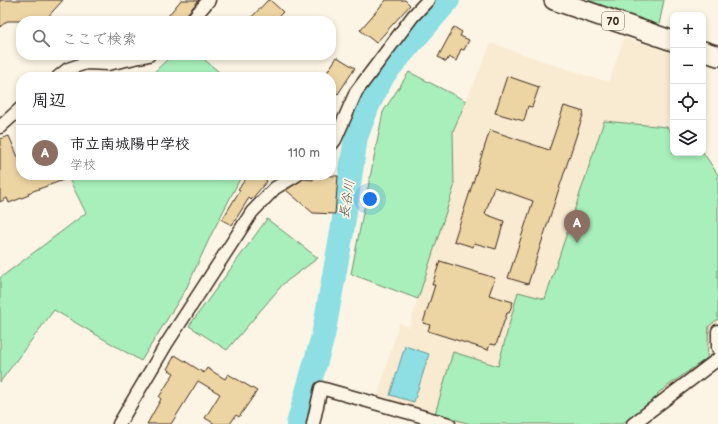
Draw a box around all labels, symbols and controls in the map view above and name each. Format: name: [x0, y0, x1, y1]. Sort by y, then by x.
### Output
road number: 70: [602, 12, 624, 30]
map controls: [670, 12, 706, 156]
button: +: [670, 12, 706, 48]
search box: [16, 16, 336, 60]
icon: search: [30, 27, 52, 49]
text: ここで検索: [62, 30, 137, 49]
button: −: [670, 48, 706, 84]
button: locate: [670, 84, 706, 120]
text: 周辺: [32, 91, 66, 111]
button: layers: [670, 120, 706, 156]
text: 市立南城陽中学校: [70, 135, 190, 154]
text: A: [41, 145, 49, 161]
text: 110 m: [288, 145, 320, 161]
text: 学校: [70, 157, 96, 173]
water label: 長谷川: [336, 179, 358, 220]
your location: [360, 189, 380, 209]
pin: A: [564, 210, 590, 243]

